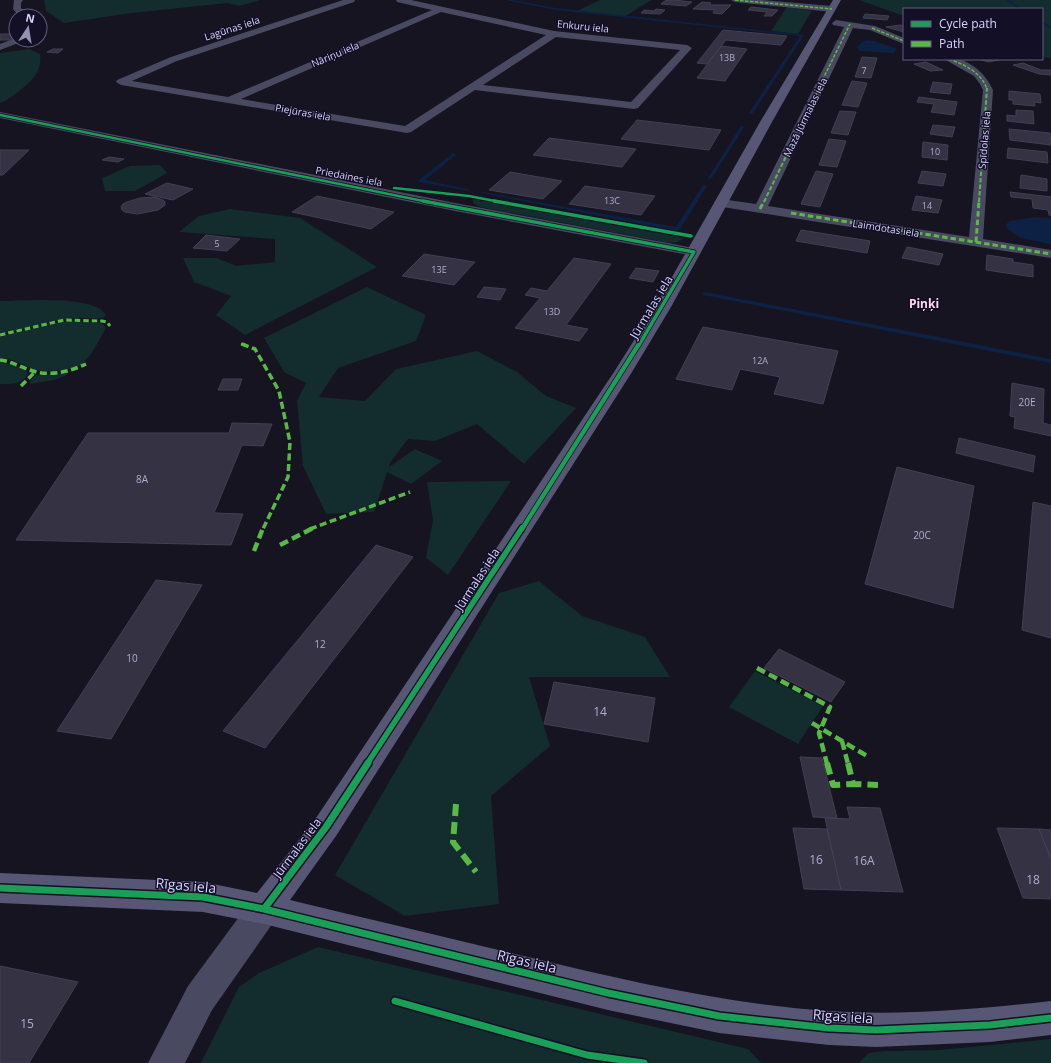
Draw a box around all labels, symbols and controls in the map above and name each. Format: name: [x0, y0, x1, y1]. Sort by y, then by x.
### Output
north arrow: [8, 8, 48, 48]
legend: [903, 8, 1043, 60]
text: N: [24, 9, 36, 26]
street label: Lagūnas iela: [202, 12, 262, 44]
text: Cycle path: [939, 15, 997, 32]
street label: Enkuru iela: [556, 16, 610, 36]
text: Path: [939, 35, 965, 52]
street label: Nāriņu iela: [309, 38, 361, 70]
house number: 13B: [719, 51, 735, 64]
house number: 7: [861, 64, 867, 77]
street label: Mazā Jūrmalas iela: [780, 75, 830, 159]
street label: Piejūras iela: [274, 100, 332, 124]
street label: Spīdolas iela: [975, 111, 993, 169]
house number: 10: [930, 145, 940, 158]
street label: Priedaines iela: [314, 163, 384, 189]
house number: 13C: [604, 194, 620, 207]
house number: 14: [922, 199, 932, 212]
street label: Laimdotas iela: [852, 216, 920, 240]
house number: 5: [214, 237, 220, 250]
house number: 13E: [431, 263, 447, 276]
street label: Jūrmalas iela: [625, 272, 677, 343]
district label: Piņķi: [909, 295, 939, 312]
house number: 13D: [544, 305, 560, 318]
house number: 12A: [752, 354, 768, 367]
house number: 20E: [1019, 395, 1036, 409]
house number: 8A: [136, 472, 149, 486]
house number: 20C: [913, 528, 931, 542]
street label: Jūrmalas iela: [450, 544, 504, 614]
house number: 12: [314, 637, 326, 651]
house number: 10: [126, 651, 138, 665]
house number: 14: [593, 703, 607, 720]
street label: Jūrmalas iela: [268, 814, 325, 882]
house number: 16: [809, 851, 823, 868]
house number: 16A: [853, 852, 875, 869]
house number: 18: [1026, 871, 1040, 888]
street label: Rīgas iela: [155, 873, 217, 897]
street label: Rīgas iela: [495, 945, 559, 977]
street label: Rīgas iela: [812, 1004, 874, 1028]
house number: 15: [20, 1015, 34, 1032]

